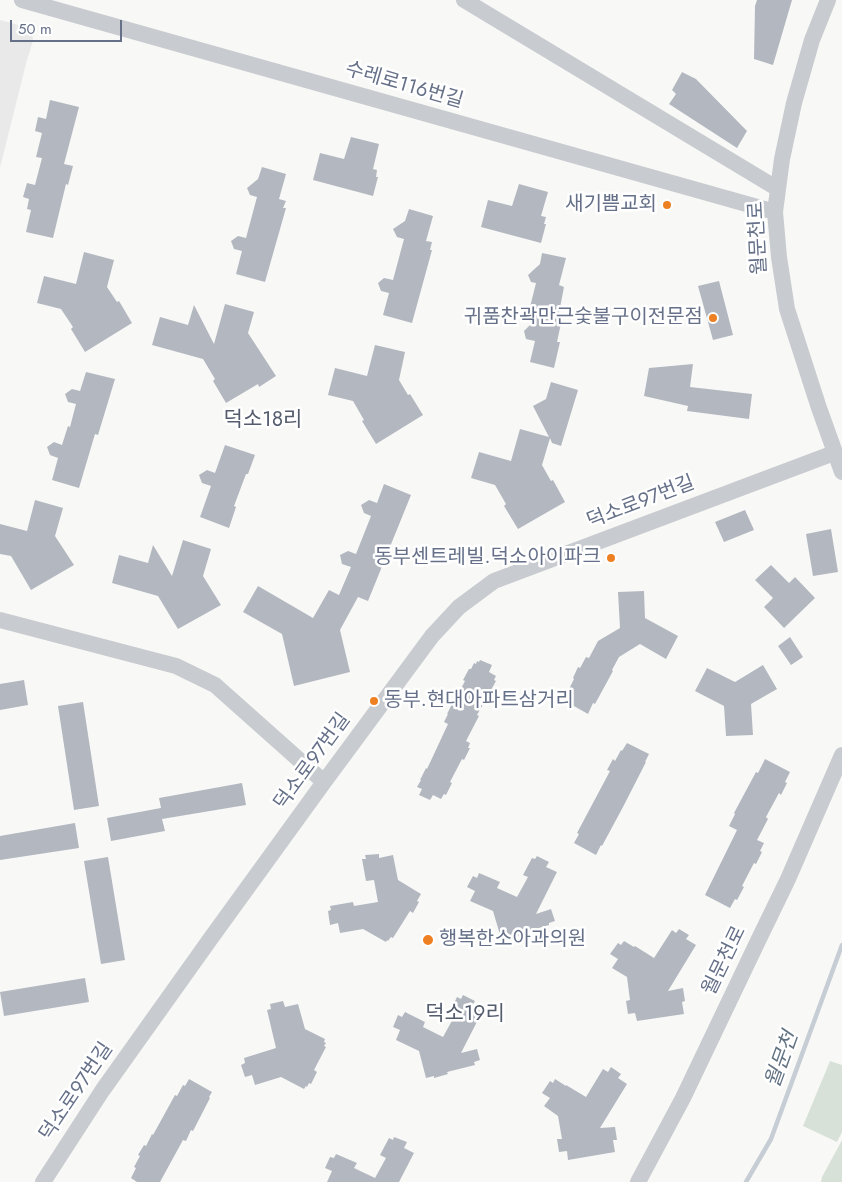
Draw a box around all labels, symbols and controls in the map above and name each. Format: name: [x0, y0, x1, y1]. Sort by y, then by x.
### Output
scale bar: [12, 10, 125, 42]
text: 50 m: [18, 18, 52, 40]
street label: 수레로116번길: [342, 58, 466, 114]
place label: 새기쁨교회: [565, 193, 657, 217]
marker: 새기쁨교회: [661, 199, 673, 211]
street label: 월문천로: [745, 201, 773, 275]
place label: 귀품찬곽만근숯불구이전문점: [464, 306, 703, 330]
marker: 귀품찬곽만근숯불구이전문점: [707, 312, 719, 324]
district label: 덕소18리: [224, 408, 302, 434]
street label: 덕소로97번길: [584, 471, 698, 535]
place label: 동부센트레빌.덕소아이파크: [374, 546, 601, 570]
marker: 동부센트레빌.덕소아이파크: [605, 552, 617, 564]
place label: 동부.현대아파트삼거리: [384, 689, 574, 713]
marker: 동부.현대아파트삼거리: [368, 695, 380, 707]
street label: 덕소로97번길: [270, 709, 356, 815]
street label: 월문천로: [698, 923, 752, 999]
place label: 행복한소아과의원: [439, 928, 586, 952]
marker: 행복한소아과의원: [421, 933, 435, 947]
district label: 덕소19리: [425, 1002, 505, 1028]
water label: 월문천: [761, 1028, 805, 1092]
street label: 덕소로97번길: [35, 1038, 119, 1146]

